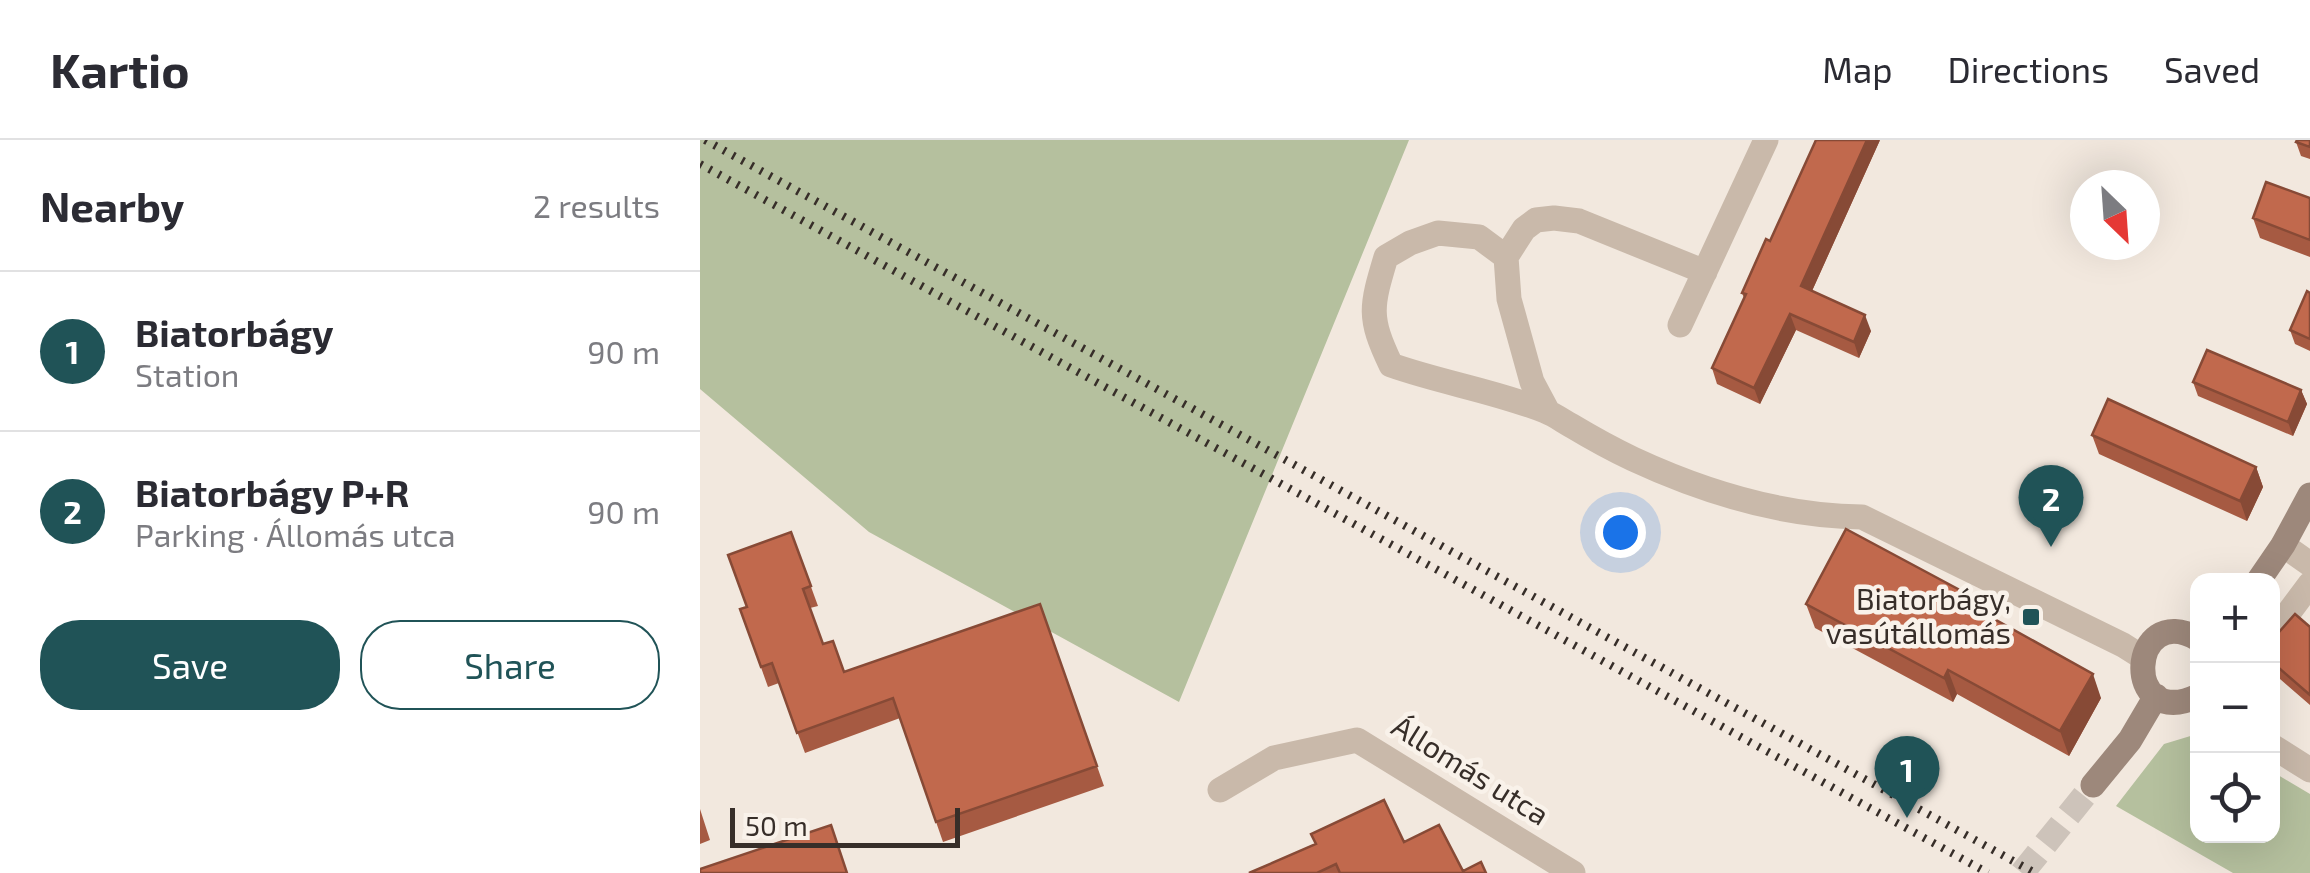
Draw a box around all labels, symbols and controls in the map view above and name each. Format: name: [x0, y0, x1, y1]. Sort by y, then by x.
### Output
text: Kartio: [50, 40, 190, 98]
text: Map: [1822, 48, 1893, 90]
text: Directions: [1948, 48, 2109, 90]
text: Saved: [2164, 48, 2260, 90]
north arrow: [2070, 170, 2160, 260]
text: Nearby: [40, 180, 184, 230]
text: 2 results: [533, 186, 660, 224]
text: Biatorbágy: [135, 309, 334, 355]
text: 1: [66, 332, 79, 370]
text: 90 m: [587, 332, 660, 370]
text: Station: [135, 355, 239, 393]
pin: 2: [2018, 464, 2084, 547]
text: Biatorbágy P+R: [135, 469, 409, 515]
text: 2: [63, 492, 82, 530]
text: 90 m: [587, 492, 660, 530]
your location: [1595, 507, 1646, 558]
text: Parking · Állomás utca: [135, 515, 456, 553]
map controls: [2190, 573, 2280, 843]
button: +: [2190, 573, 2280, 663]
place label: Biatorbágy, vasútállomás: [1826, 580, 2011, 650]
marker: Biatorbágy, vasútállomás: [2020, 606, 2042, 628]
button: Save: [40, 620, 340, 710]
button: Share: [360, 620, 660, 710]
button: −: [2190, 663, 2280, 753]
street label: Állomás utca: [1386, 707, 1556, 832]
pin: 1: [1874, 736, 1940, 818]
button: locate: [2190, 753, 2280, 843]
scale bar: [730, 803, 960, 848]
text: 50 m: [745, 808, 808, 842]

